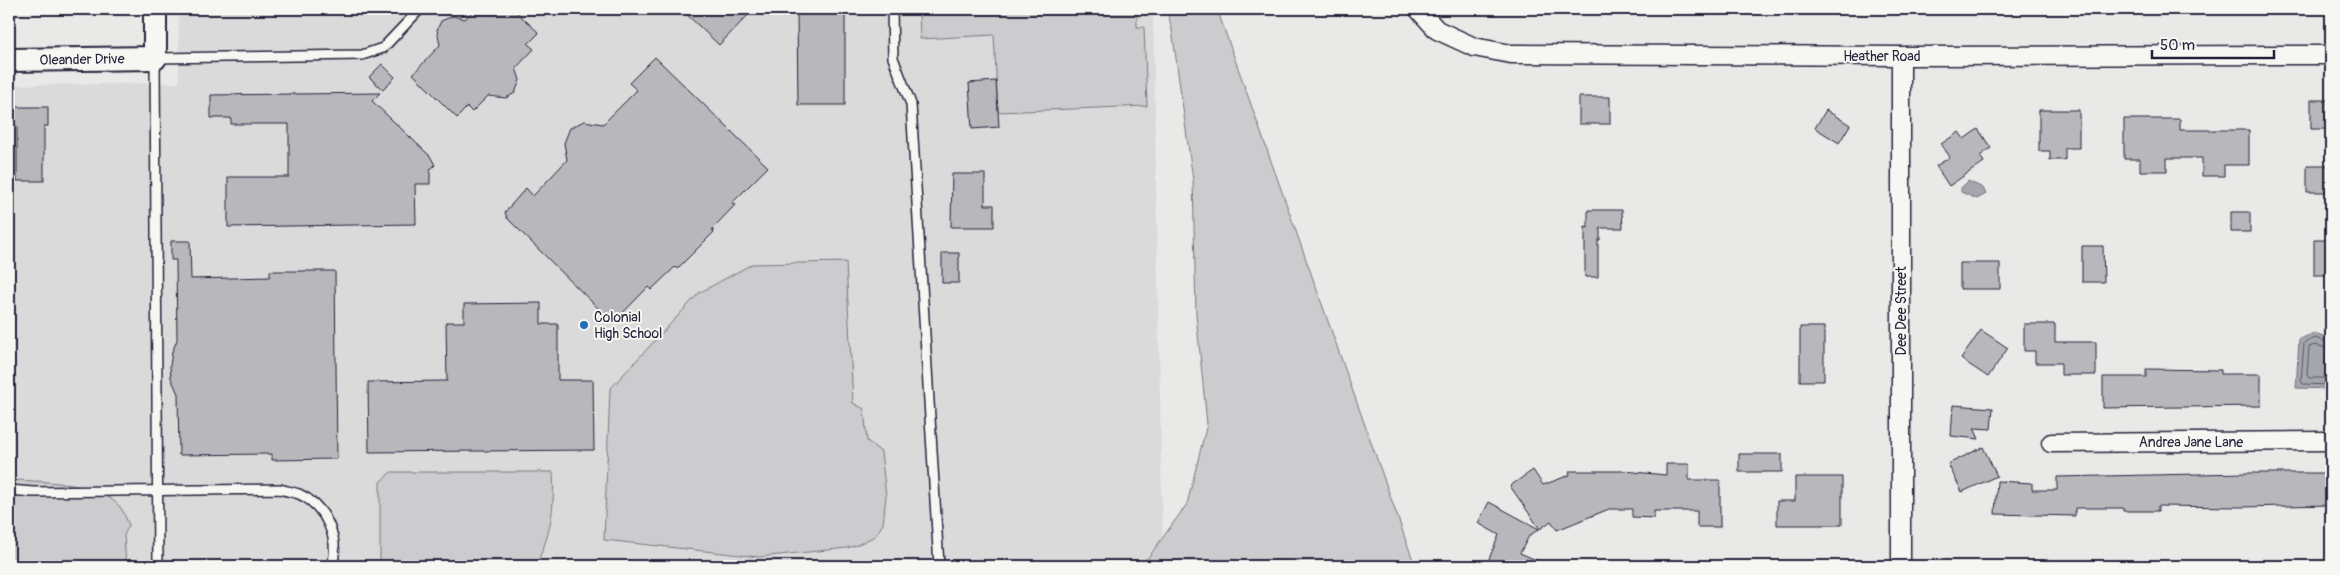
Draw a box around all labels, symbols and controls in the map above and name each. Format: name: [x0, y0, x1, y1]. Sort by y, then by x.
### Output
scale bar: [2152, 28, 2275, 60]
text: 50 m: [2160, 36, 2195, 55]
street label: Heather Road: [1843, 48, 1921, 65]
street label: Oleander Drive: [39, 50, 125, 69]
street label: Dee Dee Street: [1893, 266, 1910, 356]
place label: Colonial High School: [594, 309, 662, 342]
marker: Colonial High School: [578, 319, 590, 331]
street label: Andrea Jane Lane: [2139, 434, 2243, 451]

